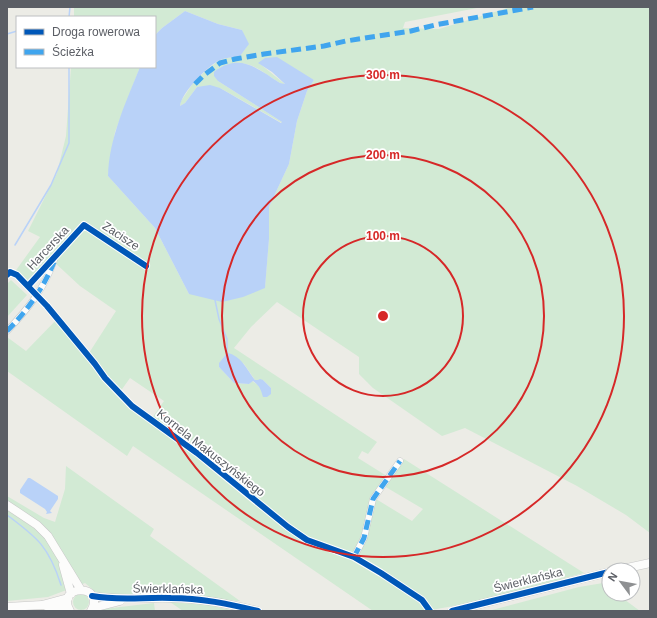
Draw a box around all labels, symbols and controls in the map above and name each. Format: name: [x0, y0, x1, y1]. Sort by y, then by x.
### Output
legend: [16, 16, 156, 68]
text: Droga rowerowa: [52, 25, 140, 39]
text: Ścieżka: [52, 44, 94, 59]
text: 300 m: [366, 68, 400, 82]
text: 200 m: [366, 148, 400, 162]
street label: Zacisze: [100, 219, 142, 253]
street label: Harcerska: [24, 223, 72, 273]
text: 100 m: [366, 229, 400, 243]
centre of rings: [376, 309, 390, 323]
street label: Kornela Makuszyńskiego: [154, 406, 268, 500]
north arrow: [601, 562, 641, 602]
street label: Świerklańska: [492, 564, 564, 595]
text: N: [605, 570, 620, 583]
street label: Świerklańska: [133, 580, 204, 597]

